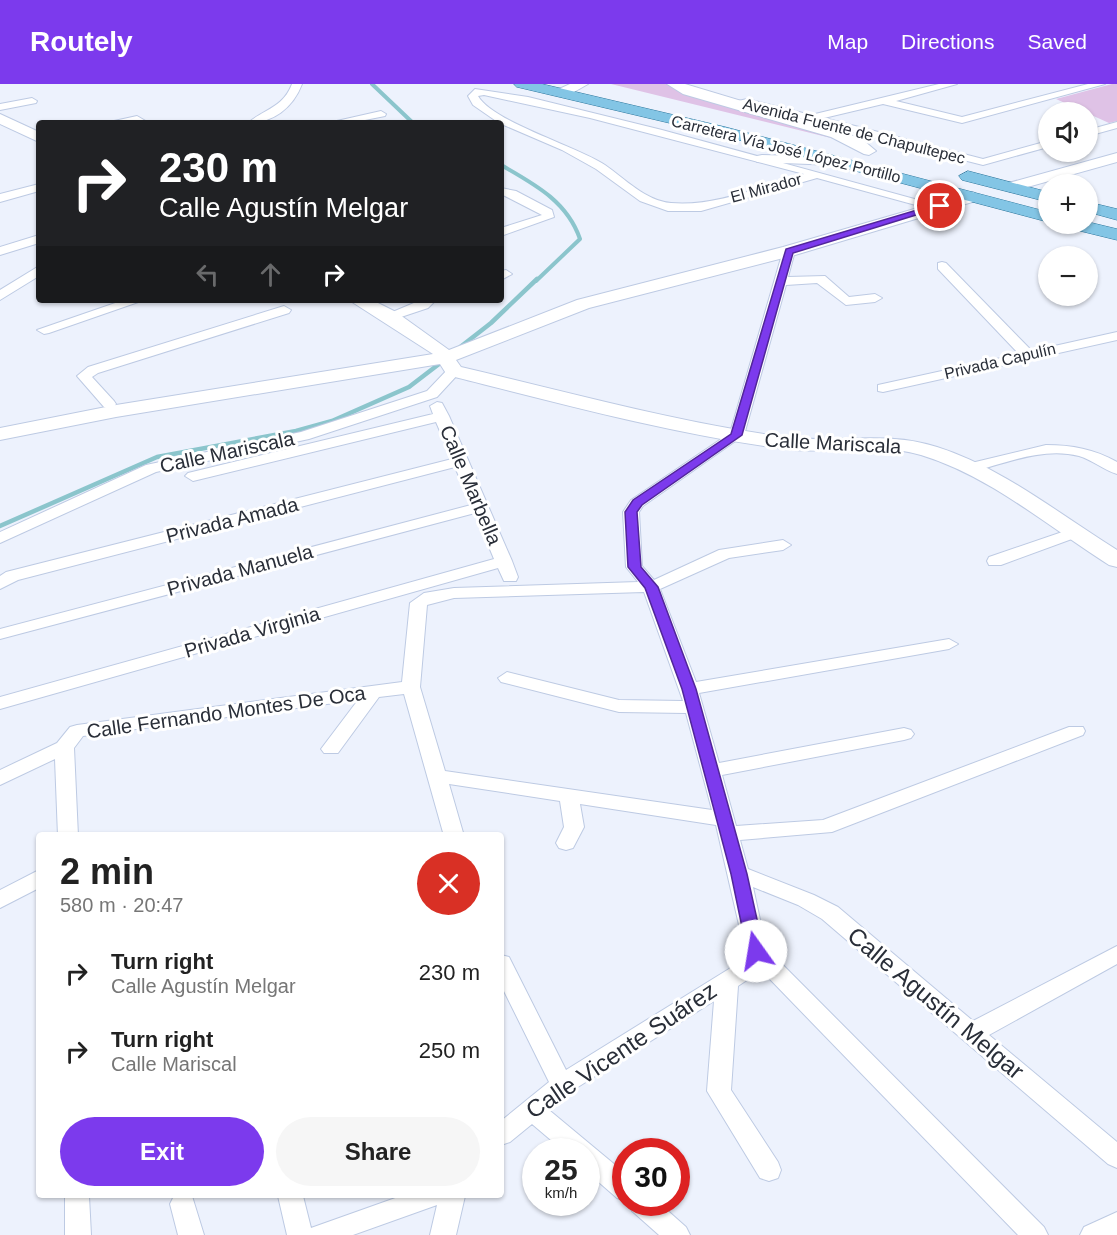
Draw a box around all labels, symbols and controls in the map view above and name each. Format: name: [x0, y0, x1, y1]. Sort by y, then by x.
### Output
text: Routely: [30, 26, 133, 57]
text: Map: [827, 30, 868, 53]
text: Directions: [901, 30, 994, 53]
text: Saved: [1027, 30, 1087, 53]
street label: Avenida Fuente de Chapultepec: [741, 95, 967, 167]
map controls: [1038, 102, 1098, 306]
button: sound: [1038, 102, 1098, 162]
street label: Carretera Vía José López Portillo: [670, 112, 902, 186]
icon: right: [60, 144, 138, 222]
text: 230 m: [159, 144, 278, 191]
street label: El Mirador: [729, 170, 804, 206]
button: +: [1038, 174, 1098, 234]
pin: [914, 180, 965, 231]
icon: arrive: [923, 189, 956, 222]
text: Calle Agustín Melgar: [159, 193, 408, 223]
button: −: [1038, 246, 1098, 306]
icon: left: [191, 258, 224, 291]
icon: ahead: [254, 258, 287, 291]
icon: right: [317, 258, 350, 291]
street label: Privada Capulín: [943, 340, 1057, 382]
street label: Calle Marbella: [436, 422, 506, 549]
street label: Calle Mariscala: [158, 427, 297, 477]
street label: Calle Mariscala: [764, 428, 903, 458]
street label: Privada Amada: [164, 493, 301, 547]
street label: Privada Manuela: [165, 540, 316, 600]
street label: Privada Virginia: [182, 602, 323, 662]
street label: Calle Fernando Montes De Oca: [85, 681, 368, 742]
text: 2 min: [60, 851, 154, 892]
button: close: [417, 852, 480, 915]
text: 580 m · 20:47: [60, 894, 183, 916]
position arrow: [724, 919, 788, 983]
street label: Calle Agustín Melgar: [843, 921, 1030, 1085]
text: Turn right: [111, 949, 213, 974]
icon: right: [60, 957, 93, 990]
text: 230 m: [419, 960, 480, 985]
text: Calle Agustín Melgar: [111, 975, 296, 997]
street label: Calle Vicente Suárez: [521, 976, 721, 1124]
text: Turn right: [111, 1027, 213, 1052]
icon: right: [60, 1035, 93, 1068]
text: 250 m: [419, 1038, 480, 1063]
text: Calle Mariscal: [111, 1053, 237, 1075]
button: Exit: [60, 1117, 264, 1186]
button: Share: [276, 1117, 480, 1186]
speed limit sign: 30: [612, 1138, 690, 1216]
text: 25: [544, 1153, 578, 1186]
text: km/h: [545, 1184, 577, 1201]

